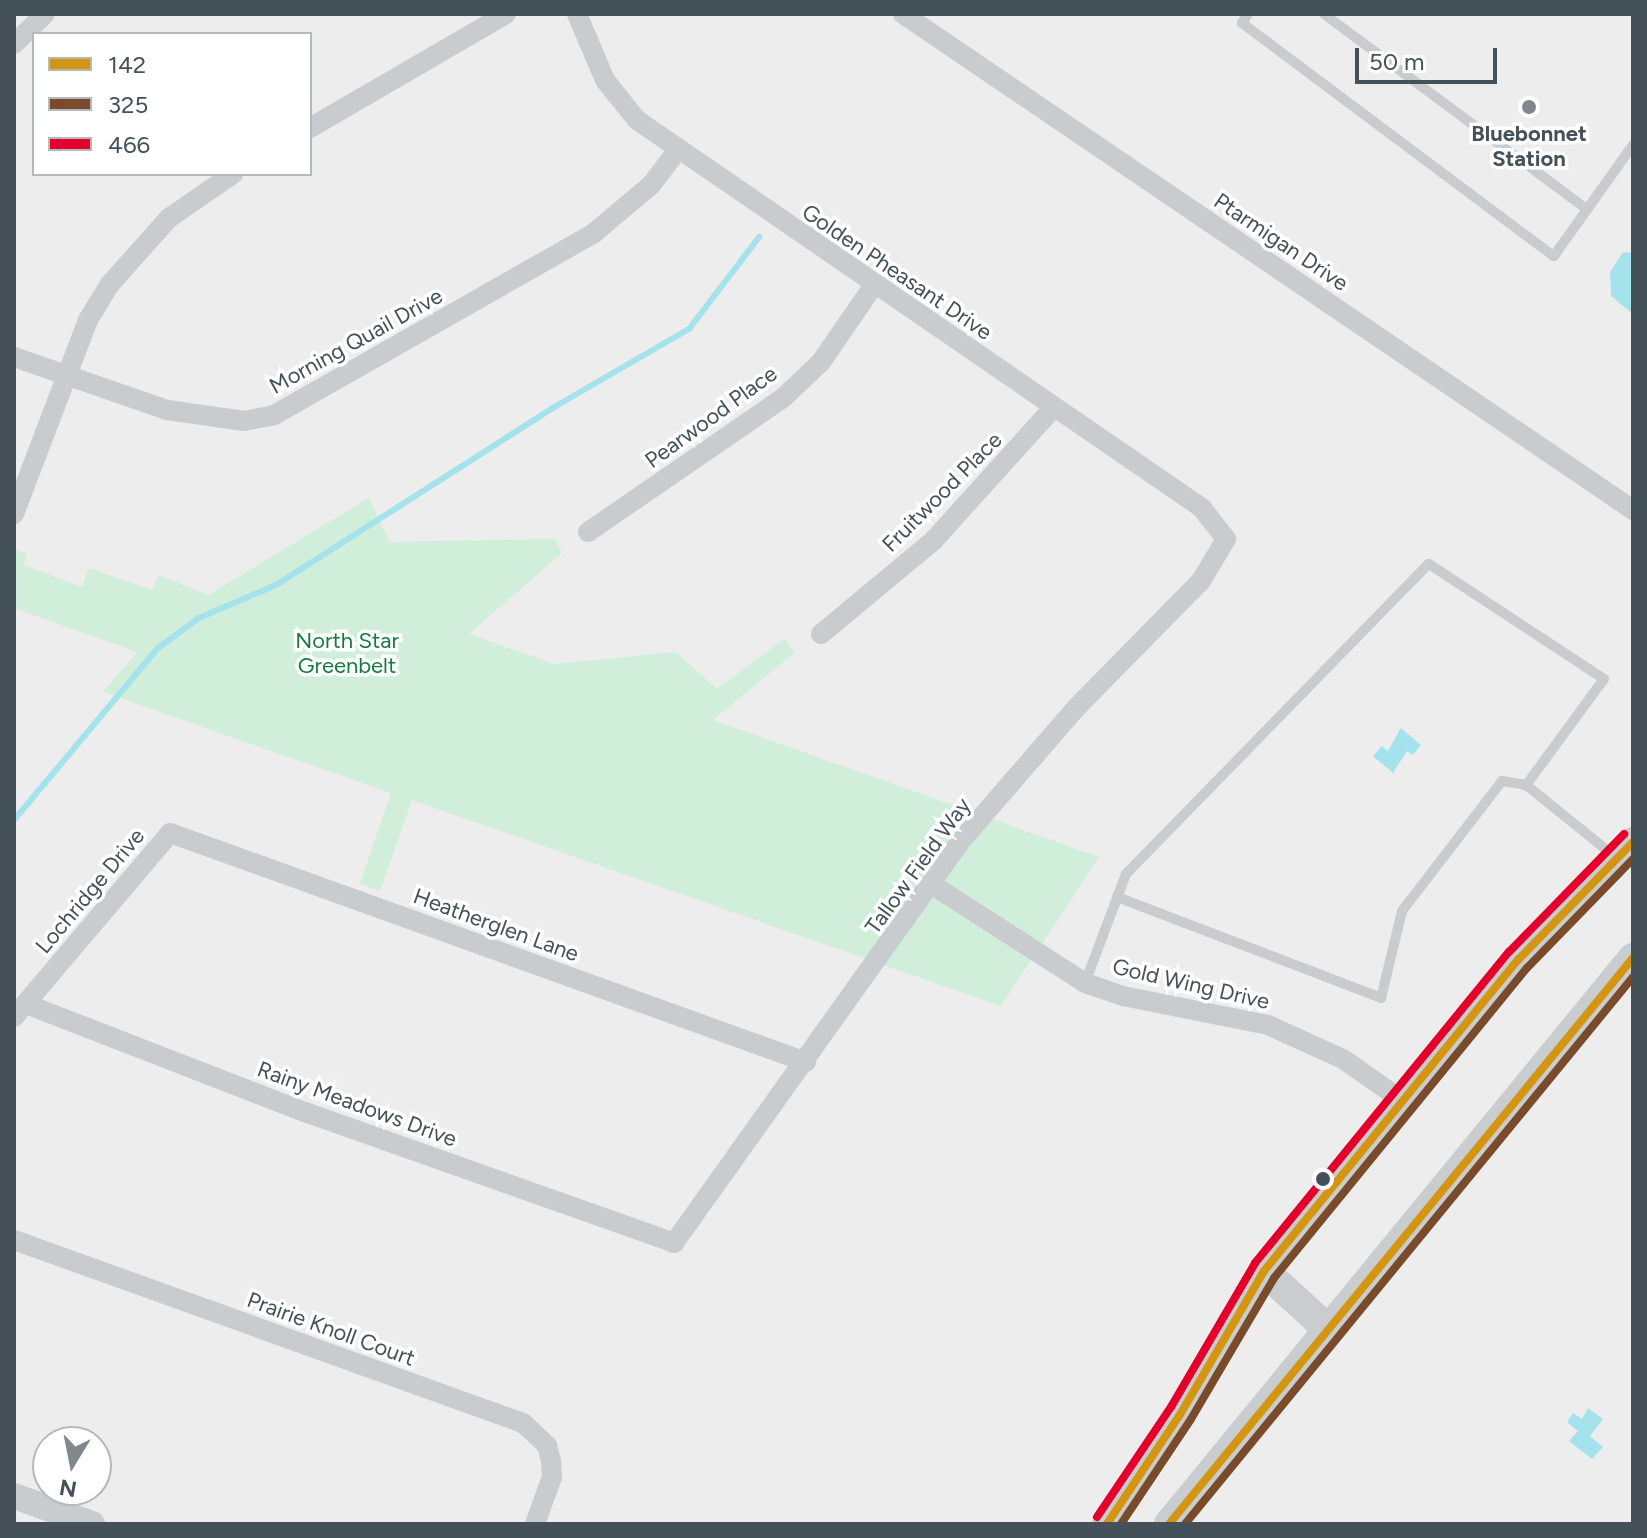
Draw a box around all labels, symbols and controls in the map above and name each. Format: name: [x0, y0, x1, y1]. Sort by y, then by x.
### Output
legend: [32, 32, 312, 176]
scale bar: [1359, 32, 1501, 82]
text: 50 m: [1369, 47, 1425, 76]
text: 142: [108, 50, 146, 79]
text: 325: [108, 90, 148, 119]
marker: Bluebonnet Station: [1520, 98, 1538, 116]
place label: Bluebonnet Station: [1471, 120, 1587, 172]
text: 466: [108, 130, 150, 159]
street label: Ptarmigan Drive: [1209, 187, 1353, 297]
street label: Golden Pheasant Drive: [797, 199, 997, 345]
street label: Morning Quail Drive: [265, 282, 447, 400]
street label: Pearwood Place: [640, 360, 782, 474]
street label: Fruitwood Place: [877, 427, 1007, 557]
park label: North Star Greenbelt: [295, 627, 399, 678]
street label: Tallow Field Way: [860, 793, 976, 939]
street label: Lochridge Drive: [30, 823, 150, 959]
street label: Heatherglen Lane: [410, 883, 582, 967]
street label: Gold Wing Drive: [1110, 953, 1272, 1015]
street label: Rainy Meadows Drive: [254, 1056, 460, 1152]
unlabelled marker: [1315, 1171, 1331, 1187]
street label: Prairie Knoll Court: [244, 1286, 418, 1372]
north arrow: [32, 1426, 112, 1506]
text: N: [57, 1473, 79, 1503]

